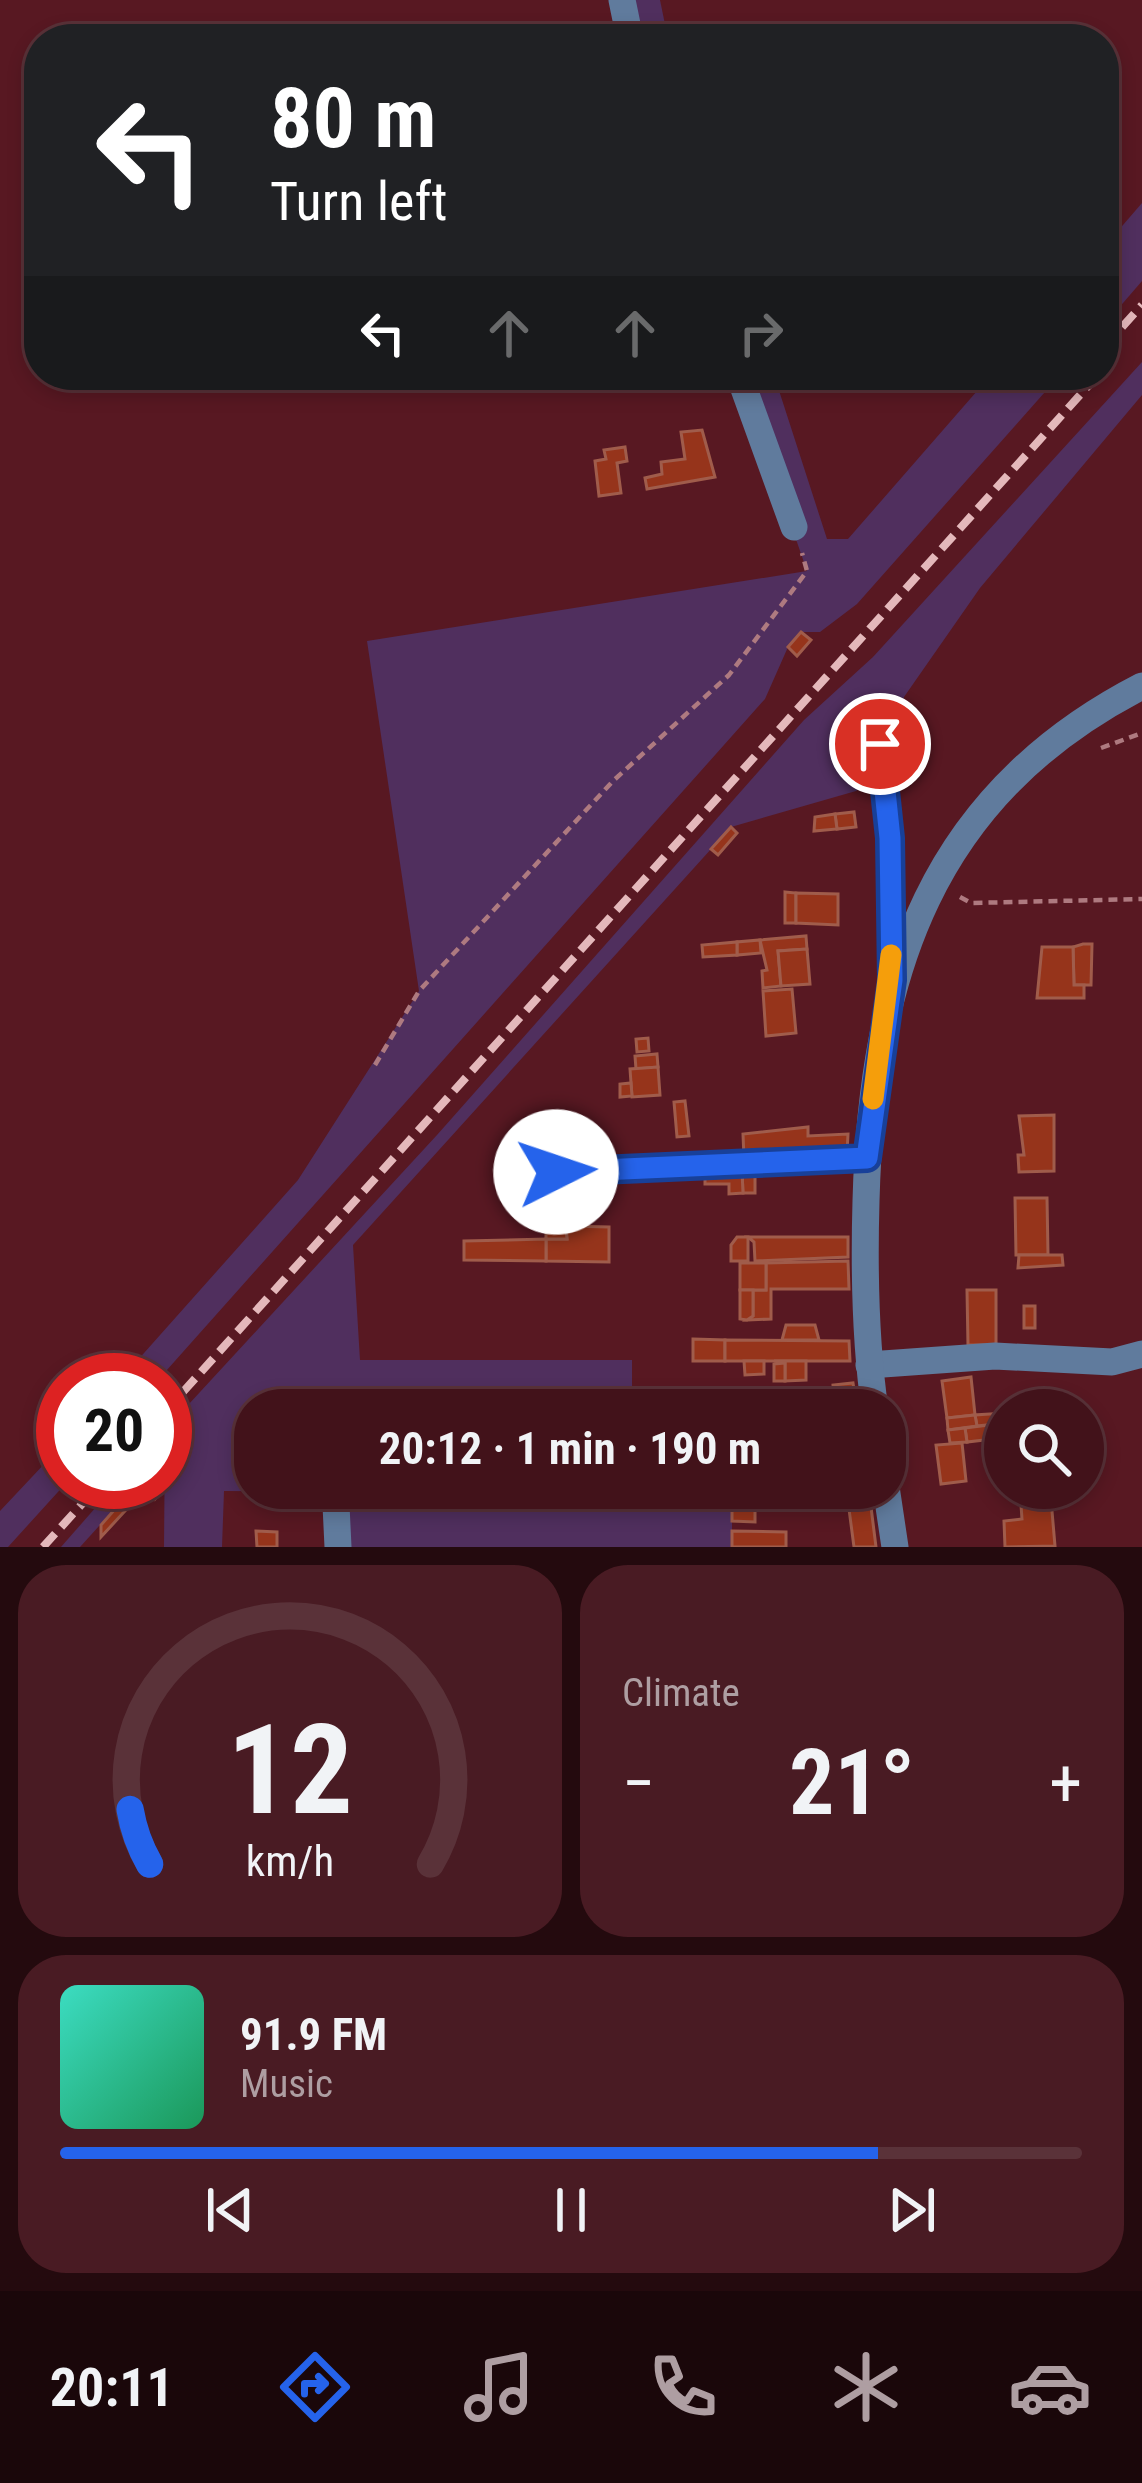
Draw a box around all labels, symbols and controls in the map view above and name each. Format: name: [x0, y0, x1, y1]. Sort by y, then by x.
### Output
text: 80 m: [270, 69, 437, 168]
icon: left: [72, 72, 228, 228]
text: Turn left: [270, 170, 447, 233]
icon: left: [350, 300, 416, 366]
icon: ahead: [476, 300, 542, 366]
icon: ahead: [602, 300, 668, 366]
icon: right: [728, 300, 794, 366]
pin: [829, 693, 931, 795]
icon: arrive: [847, 711, 913, 777]
position arrow: [493, 1109, 619, 1235]
speed limit sign: 20: [36, 1353, 192, 1509]
map controls: [984, 1389, 1104, 1509]
button: search: [984, 1389, 1104, 1509]
text: 20:12 · 1 min · 190 m: [379, 1422, 761, 1475]
text: Climate: [622, 1670, 740, 1716]
text: 12: [227, 1697, 353, 1843]
text: 21°: [789, 1731, 915, 1836]
text: −: [622, 1745, 655, 1822]
text: +: [1049, 1745, 1082, 1822]
text: km/h: [246, 1836, 334, 1886]
text: 91.9 FM: [240, 2008, 387, 2061]
text: Music: [240, 2061, 333, 2107]
icon: previous: [197, 2177, 263, 2243]
icon: pause: [538, 2177, 604, 2243]
icon: next: [879, 2177, 945, 2243]
icon: directions: [273, 2345, 357, 2429]
icon: music: [457, 2345, 541, 2429]
icon: phone: [641, 2345, 725, 2429]
icon: climate: [824, 2345, 908, 2429]
icon: car: [1008, 2345, 1092, 2429]
text: 20:11: [50, 2356, 174, 2419]

